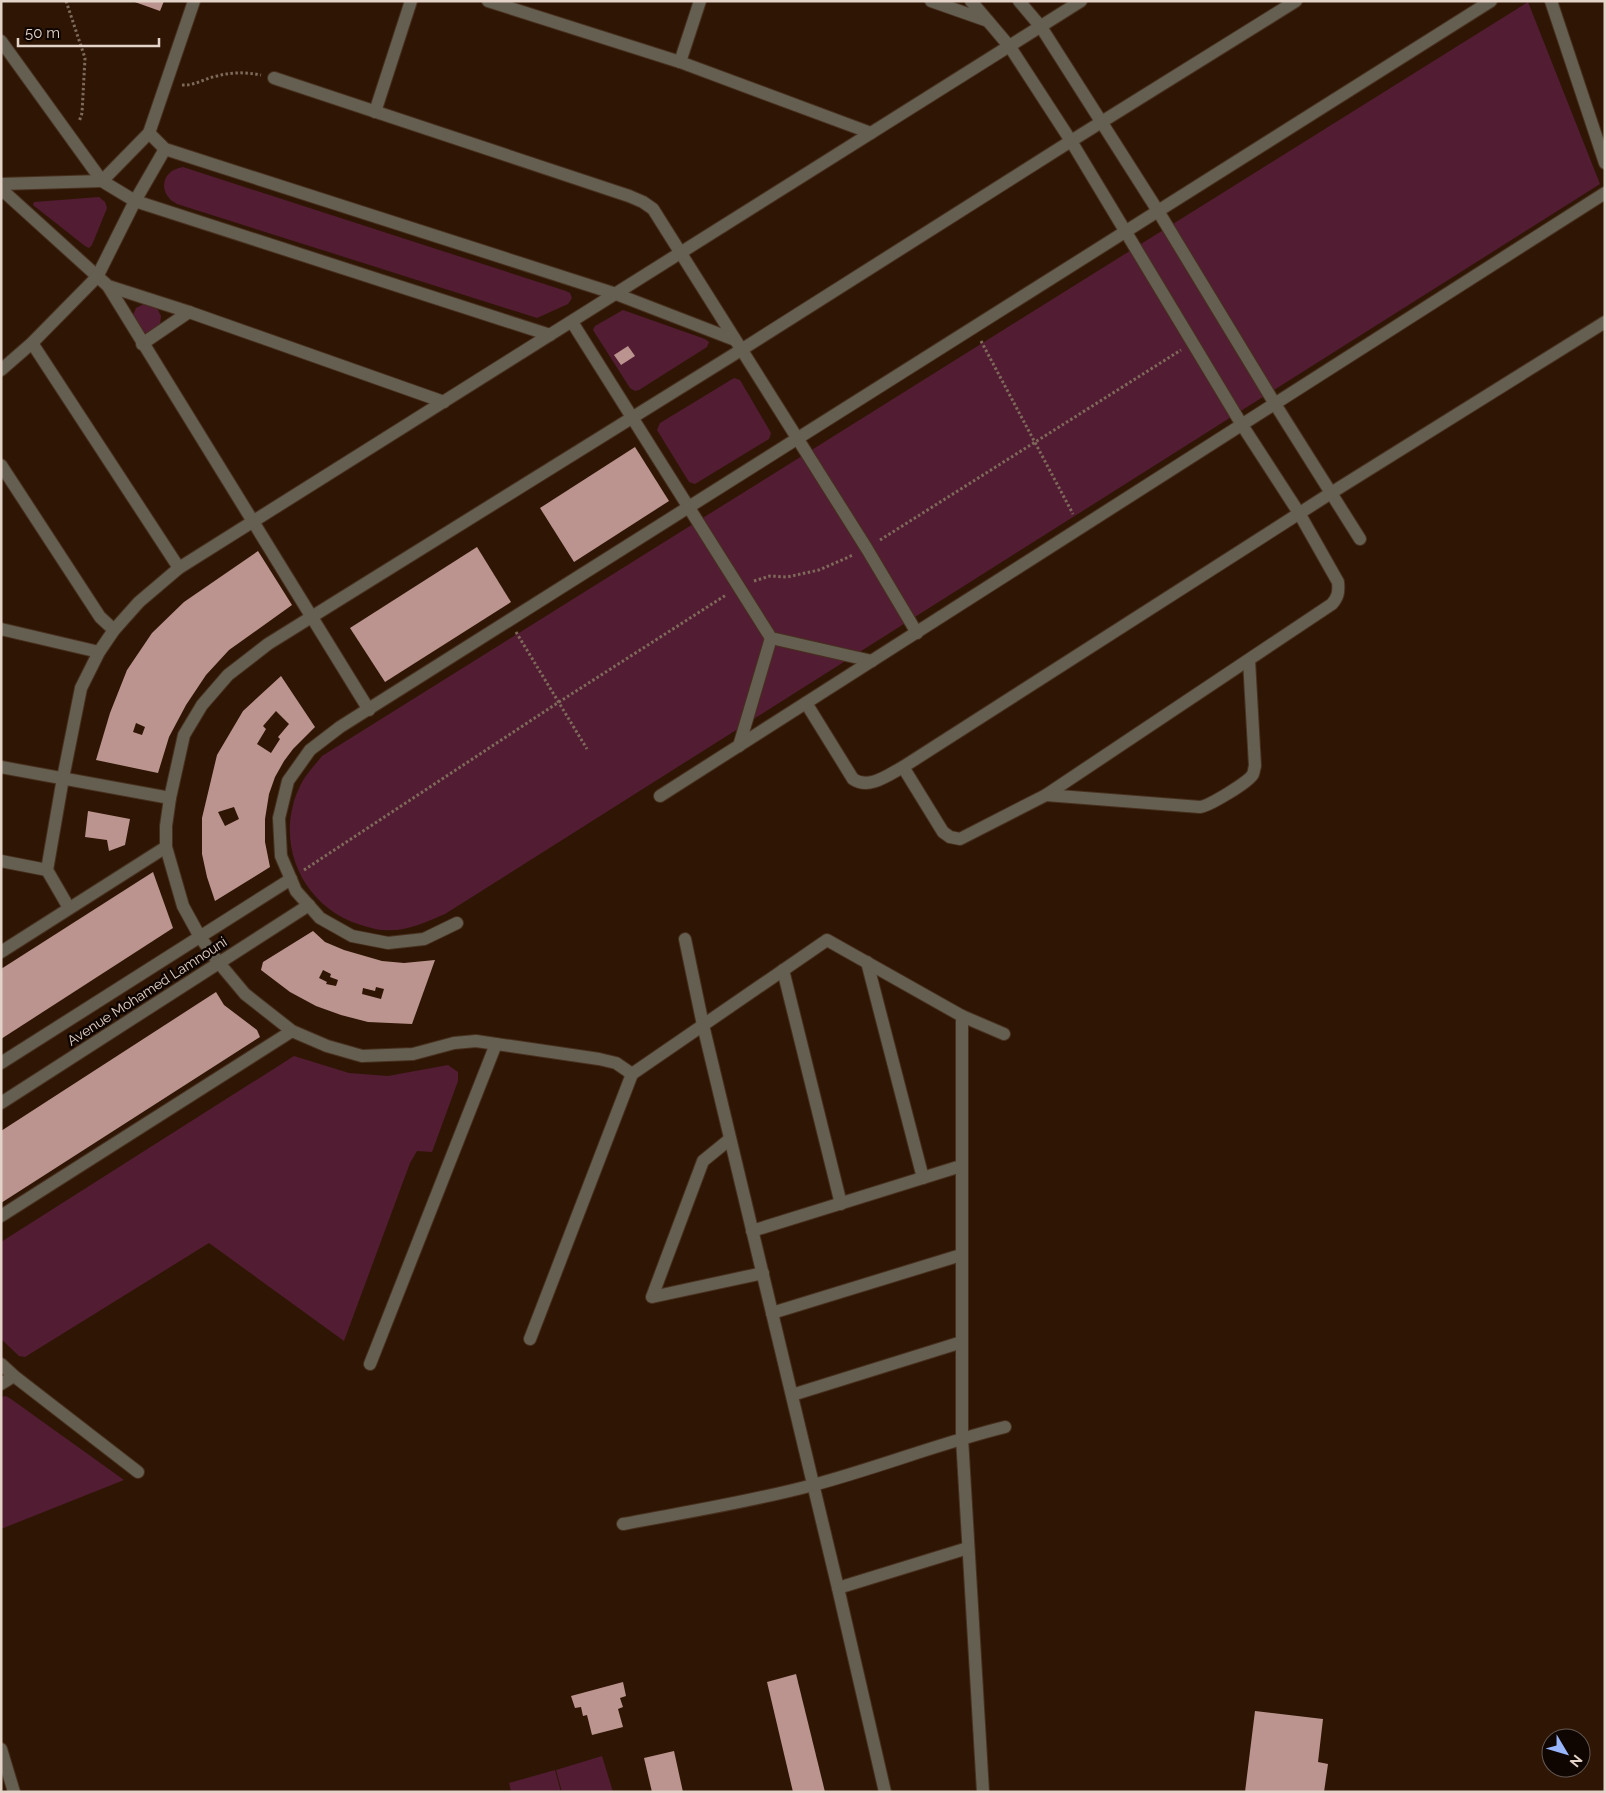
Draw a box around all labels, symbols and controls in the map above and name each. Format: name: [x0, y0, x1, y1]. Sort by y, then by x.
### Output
scale bar: [18, 15, 159, 47]
text: 50 m: [25, 24, 60, 42]
street label: Avenue Mohamed Lamnouni: [64, 933, 230, 1049]
north arrow: [1541, 1728, 1591, 1778]
text: N: [1567, 1752, 1586, 1770]

